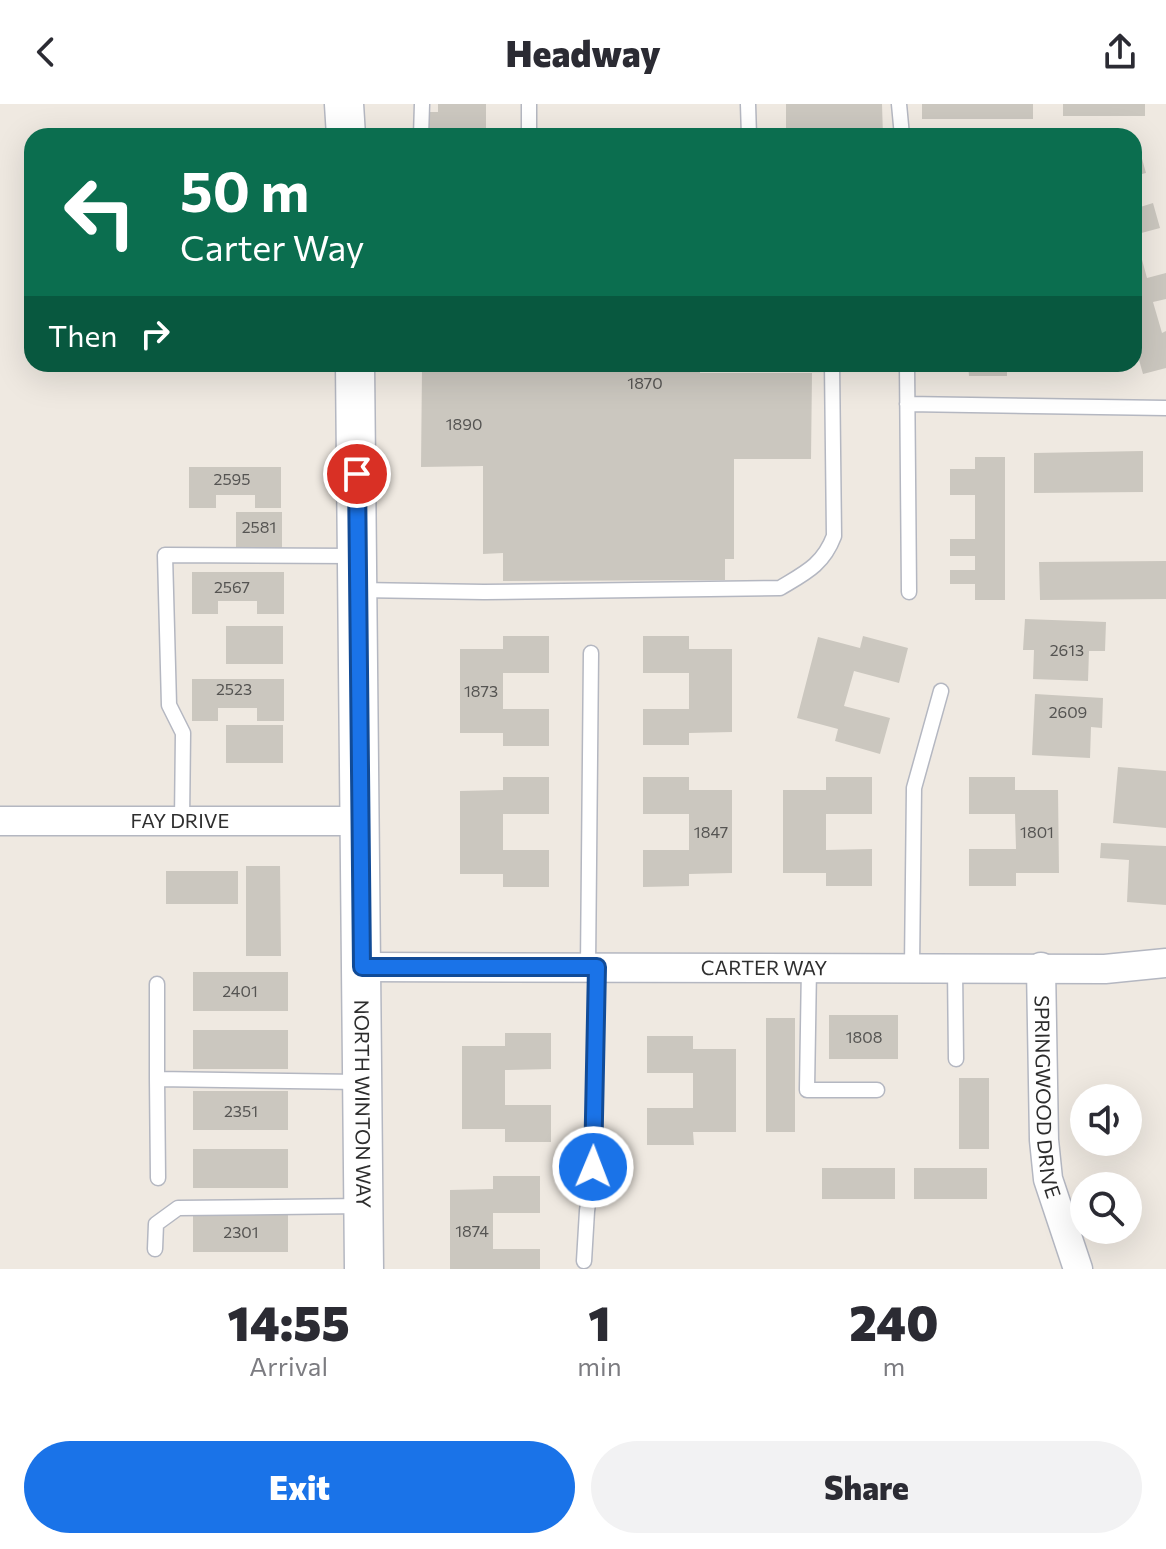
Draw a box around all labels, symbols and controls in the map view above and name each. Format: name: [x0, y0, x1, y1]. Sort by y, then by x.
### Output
icon: back: [24, 30, 68, 74]
text: Headway: [505, 30, 661, 74]
icon: share: [1098, 30, 1142, 74]
text: 50 m: [180, 155, 309, 224]
icon: left: [48, 160, 152, 264]
text: Carter Way: [180, 224, 365, 268]
icon: right: [133, 312, 177, 356]
text: Then: [48, 316, 117, 353]
house number: 1870: [627, 373, 663, 392]
house number: 1890: [446, 414, 482, 433]
pin: [323, 440, 391, 508]
icon: arrive: [335, 452, 379, 496]
house number: 2595: [214, 469, 250, 488]
house number: 2581: [242, 517, 276, 536]
house number: 2567: [214, 577, 250, 596]
house number: 2613: [1050, 640, 1084, 659]
house number: 2523: [216, 679, 252, 698]
house number: 1873: [464, 681, 498, 700]
house number: 2609: [1049, 702, 1087, 721]
street label: FAY DRIVE: [131, 808, 229, 832]
house number: 1847: [694, 822, 728, 841]
house number: 1801: [1020, 822, 1054, 841]
street label: CARTER WAY: [701, 955, 827, 979]
house number: 2401: [222, 981, 258, 1000]
street label: SPRINGWOOD DRIVE: [1030, 995, 1067, 1201]
street label: NORTH WINTON WAY: [350, 999, 376, 1208]
house number: 1808: [846, 1027, 882, 1046]
map controls: [1070, 1084, 1142, 1244]
button: sound: [1070, 1084, 1142, 1156]
house number: 2351: [224, 1101, 258, 1120]
position arrow: [551, 1125, 635, 1209]
button: search: [1070, 1172, 1142, 1244]
house number: 1874: [455, 1221, 489, 1240]
house number: 2301: [223, 1222, 259, 1241]
text: 14:55: [228, 1292, 350, 1351]
text: 1: [588, 1292, 611, 1351]
text: 240: [849, 1292, 938, 1351]
text: Arrival: [249, 1350, 328, 1381]
text: min: [577, 1350, 622, 1381]
text: m: [882, 1350, 905, 1381]
button: Exit: [24, 1441, 575, 1533]
button: Share: [591, 1441, 1142, 1533]

